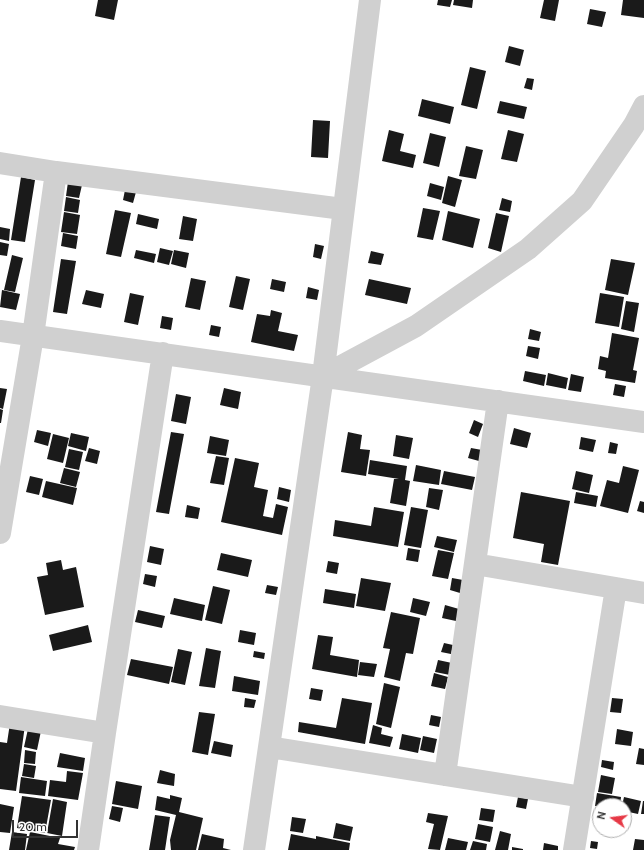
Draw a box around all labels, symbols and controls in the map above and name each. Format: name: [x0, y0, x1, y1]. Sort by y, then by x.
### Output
north arrow: [592, 798, 632, 838]
text: N: [594, 810, 609, 821]
scale bar: [14, 812, 80, 838]
text: 20 m: [19, 819, 47, 834]

